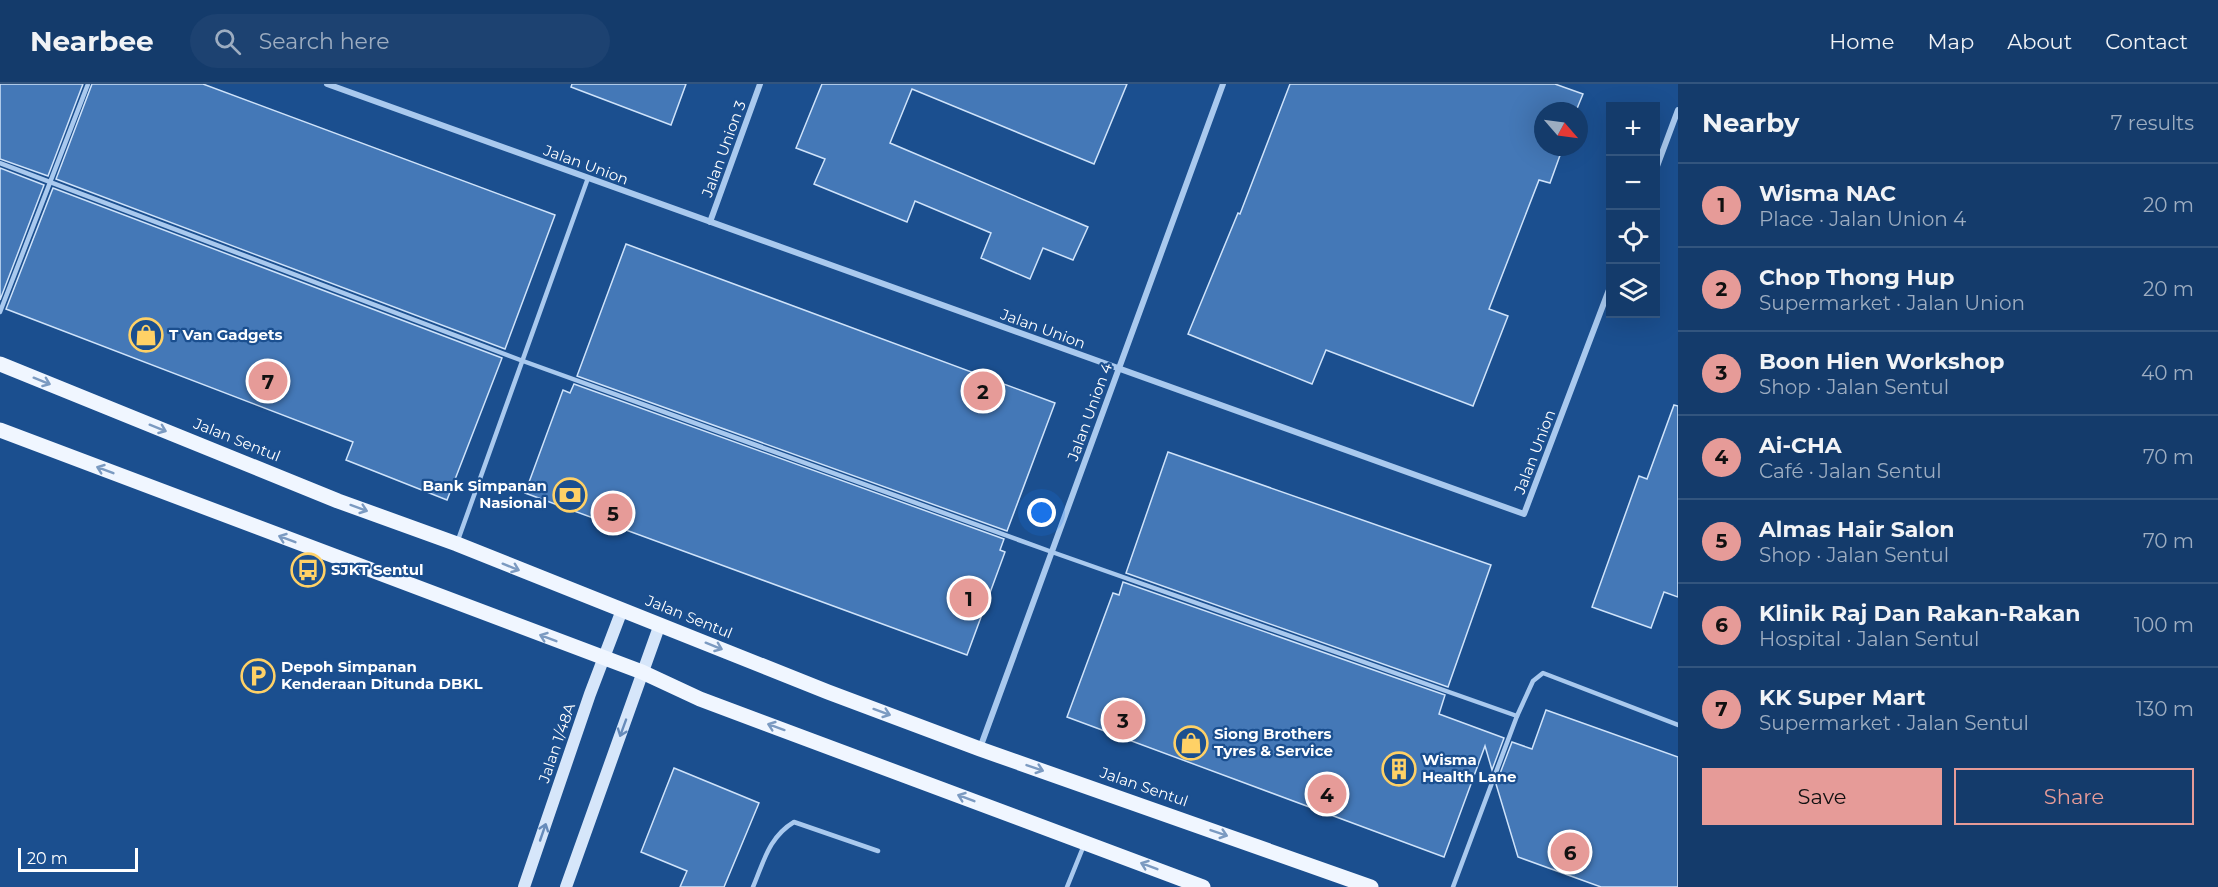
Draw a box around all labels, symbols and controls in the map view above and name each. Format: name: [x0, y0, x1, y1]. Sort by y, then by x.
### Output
search box: [190, 14, 610, 68]
text: Nearbee: [30, 24, 154, 58]
icon: search: [211, 25, 244, 58]
text: Search here: [259, 28, 390, 55]
text: Home: [1829, 29, 1894, 54]
text: Map: [1927, 29, 1974, 54]
text: About: [2007, 29, 2072, 54]
text: Contact: [2105, 29, 2188, 54]
street label: Jalan Union 3: [697, 98, 750, 201]
north arrow: [1534, 102, 1588, 156]
map controls: [1606, 102, 1660, 318]
button: +: [1606, 102, 1660, 156]
text: Nearby: [1702, 107, 1799, 139]
text: 7 results: [2111, 111, 2194, 135]
street label: Jalan Union: [540, 140, 631, 189]
button: −: [1606, 156, 1660, 210]
text: Wisma NAC: [1759, 180, 1896, 207]
text: 1: [1718, 193, 1725, 217]
text: 20 m: [2143, 193, 2194, 217]
text: Place · Jalan Union 4: [1759, 207, 1966, 231]
button: locate: [1606, 210, 1660, 264]
button: layers: [1606, 264, 1660, 318]
text: Chop Thong Hup: [1759, 264, 1954, 291]
text: 2: [1716, 277, 1727, 301]
text: 20 m: [2143, 277, 2194, 301]
text: Supermarket · Jalan Union: [1759, 291, 2025, 315]
street label: Jalan Union: [997, 304, 1088, 353]
shop icon: T Van Gadgets: [128, 317, 164, 353]
place label: T Van Gadgets: [169, 325, 282, 344]
text: Boon Hien Workshop: [1759, 348, 2005, 375]
pin: 7: [248, 358, 288, 404]
street label: Jalan Union 4: [1063, 360, 1116, 464]
text: 3: [1716, 361, 1727, 385]
text: 40 m: [2141, 361, 2194, 385]
pin: 2: [964, 368, 1002, 414]
text: Shop · Jalan Sentul: [1759, 375, 1949, 399]
one-way arrow: [33, 376, 51, 387]
street label: Jalan Union: [1509, 407, 1559, 498]
street label: Jalan Sentul: [190, 413, 283, 466]
one-way arrow: [148, 423, 167, 434]
text: Ai-CHA: [1759, 432, 1842, 459]
text: 4: [1715, 445, 1728, 469]
text: 70 m: [2143, 445, 2194, 469]
text: Café · Jalan Sentul: [1759, 459, 1942, 483]
one-way arrow: [96, 464, 114, 475]
place label: Bank Simpanan Nasional: [423, 476, 547, 512]
bank icon: Bank Simpanan Nasional: [552, 477, 588, 513]
pin: 5: [594, 490, 632, 536]
your location: [1027, 498, 1056, 527]
one-way arrow: [349, 504, 368, 515]
text: Almas Hair Salon: [1759, 516, 1955, 543]
text: 5: [1716, 529, 1727, 553]
text: 70 m: [2143, 529, 2194, 553]
one-way arrow: [278, 533, 297, 544]
text: Shop · Jalan Sentul: [1759, 543, 1949, 567]
bus stop icon: SJKT Sentul: [290, 552, 326, 588]
place label: SJKT Sentul: [331, 560, 424, 579]
one-way arrow: [501, 562, 520, 573]
pin: 1: [950, 576, 988, 620]
street label: Jalan Sentul: [642, 590, 735, 643]
text: Klinik Raj Dan Rakan-Rakan: [1759, 600, 2080, 627]
text: 6: [1715, 613, 1728, 637]
text: 100 m: [2134, 613, 2194, 637]
text: Hospital · Jalan Sentul: [1759, 627, 1979, 651]
one-way arrow: [539, 632, 558, 643]
one-way arrow: [704, 641, 723, 652]
place label: Depoh Simpanan Kenderaan Ditunda DBKL: [281, 657, 483, 693]
parking icon: Depoh Simpanan Kenderaan Ditunda DBKL: [240, 658, 276, 694]
text: KK Super Mart: [1759, 684, 1926, 711]
text: 7: [1715, 697, 1728, 721]
text: 130 m: [2136, 697, 2194, 721]
pin: 3: [1104, 698, 1142, 742]
street label: Jalan 1/48A: [534, 700, 579, 786]
one-way arrow: [872, 708, 891, 719]
text: Supermarket · Jalan Sentul: [1759, 711, 2029, 735]
one-way arrow: [616, 718, 627, 736]
one-way arrow: [767, 720, 785, 731]
place label: Siong Brothers Tyres & Service: [1214, 724, 1333, 760]
shop icon: Siong Brothers Tyres & Service: [1173, 725, 1209, 761]
place label: Wisma Health Lane: [1422, 750, 1517, 786]
building icon: Wisma Health Lane: [1381, 751, 1417, 787]
street label: Jalan Sentul: [1097, 762, 1191, 810]
one-way arrow: [1025, 764, 1044, 775]
button: Save: [1702, 768, 1942, 825]
button: Share: [1954, 768, 2194, 825]
pin: 4: [1308, 772, 1346, 816]
one-way arrow: [957, 791, 976, 802]
one-way arrow: [538, 823, 549, 841]
one-way arrow: [1209, 829, 1228, 840]
pin: 6: [1550, 830, 1590, 874]
scale bar: [18, 845, 138, 872]
text: 20 m: [27, 849, 68, 868]
one-way arrow: [1140, 860, 1158, 871]

